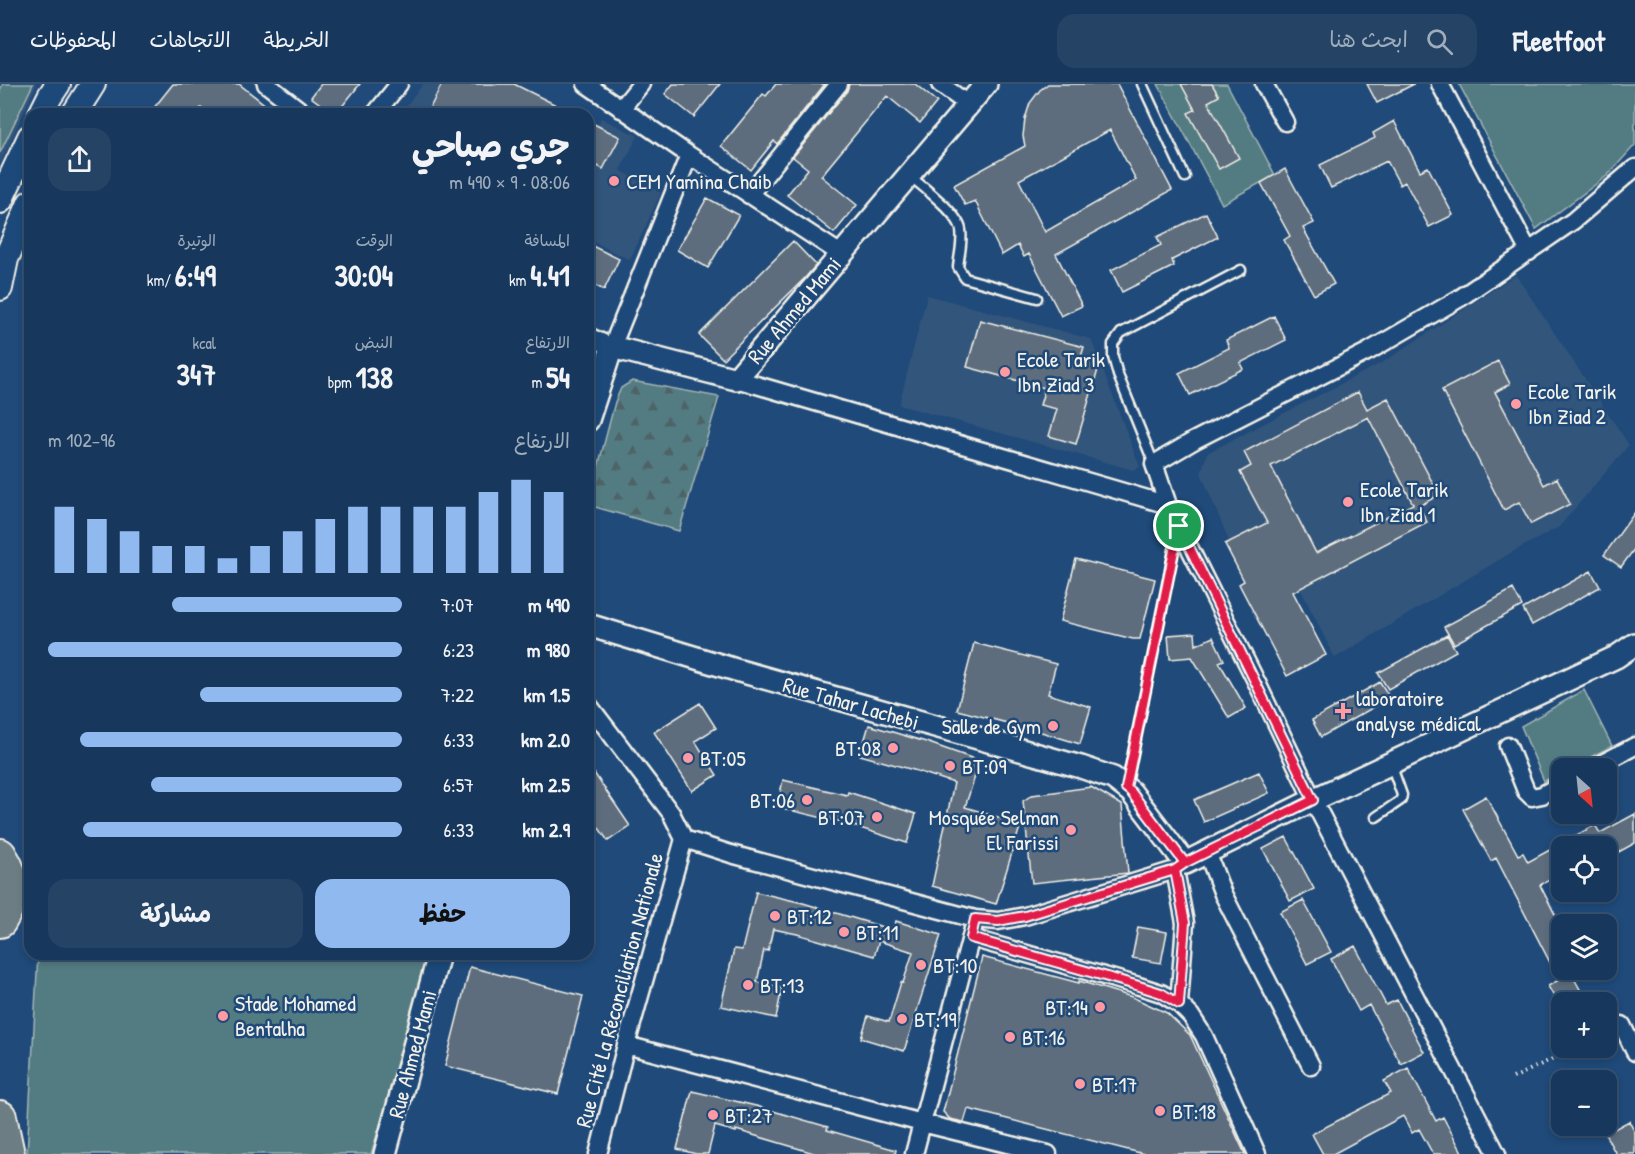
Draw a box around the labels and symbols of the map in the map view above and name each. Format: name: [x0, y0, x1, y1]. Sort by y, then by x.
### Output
place label: CEM Yamina Chaib: [626, 166, 772, 196]
marker: CEM Yamina Chaib: [607, 174, 621, 188]
street label: Rue Ahmed Mami: [740, 250, 848, 370]
place label: Ecole Tarik Ibn Ziad 3: [1017, 344, 1105, 399]
marker: Ecole Tarik Ibn Ziad 3: [998, 365, 1012, 379]
place label: Ecole Tarik Ibn Ziad 2: [1528, 376, 1616, 431]
marker: Ecole Tarik Ibn Ziad 2: [1509, 397, 1523, 411]
place label: Ecole Tarik Ibn Ziad 1: [1360, 474, 1448, 529]
marker: Ecole Tarik Ibn Ziad 1: [1341, 495, 1355, 509]
pin: [1153, 500, 1204, 551]
street label: Rue Tahar Lachebi: [779, 669, 923, 737]
place label: laboratoire analyse médical: [1356, 683, 1481, 738]
marker: laboratoire analyse médical: [1334, 702, 1352, 720]
place label: Salle de Gym: [942, 711, 1041, 741]
marker: Salle de Gym: [1046, 719, 1060, 733]
place label: BT:08: [835, 733, 881, 763]
marker: BT:08: [886, 741, 900, 755]
place label: BT:05: [700, 743, 746, 773]
marker: BT:05: [681, 751, 695, 765]
place label: BT:09: [962, 751, 1006, 781]
north arrow: [1551, 758, 1617, 824]
marker: BT:09: [943, 759, 957, 773]
place label: BT:06: [750, 785, 795, 815]
marker: BT:06: [800, 793, 814, 807]
place label: BT:07: [818, 802, 865, 832]
place label: Mosquée Selman El Farissi: [929, 802, 1059, 857]
marker: BT:07: [870, 810, 884, 824]
marker: Mosquée Selman El Farissi: [1064, 823, 1078, 837]
street label: Rue Cité La Réconciliation Nationale: [568, 849, 670, 1131]
place label: BT:12: [787, 901, 833, 931]
marker: BT:12: [768, 909, 782, 923]
place label: BT:11: [856, 917, 899, 947]
marker: BT:11: [837, 925, 851, 939]
place label: BT:10: [933, 950, 978, 980]
marker: BT:10: [914, 958, 928, 972]
place label: BT:13: [760, 970, 805, 1000]
marker: BT:13: [741, 978, 755, 992]
street label: Rue Ahmed Mami: [380, 987, 444, 1121]
place label: Stade Mohamed Bentalha: [235, 988, 356, 1043]
place label: BT:14: [1045, 992, 1088, 1022]
marker: BT:14: [1093, 1000, 1107, 1014]
place label: BT:19: [914, 1004, 957, 1034]
marker: Stade Mohamed Bentalha: [216, 1009, 230, 1023]
marker: BT:19: [895, 1012, 909, 1026]
place label: BT:16: [1022, 1022, 1066, 1052]
marker: BT:16: [1003, 1030, 1017, 1044]
place label: BT:17: [1092, 1069, 1137, 1099]
marker: BT:17: [1073, 1077, 1087, 1091]
place label: BT:18: [1172, 1096, 1216, 1126]
place label: BT:27: [725, 1100, 773, 1130]
marker: BT:18: [1153, 1104, 1167, 1118]
marker: BT:27: [706, 1108, 720, 1122]

